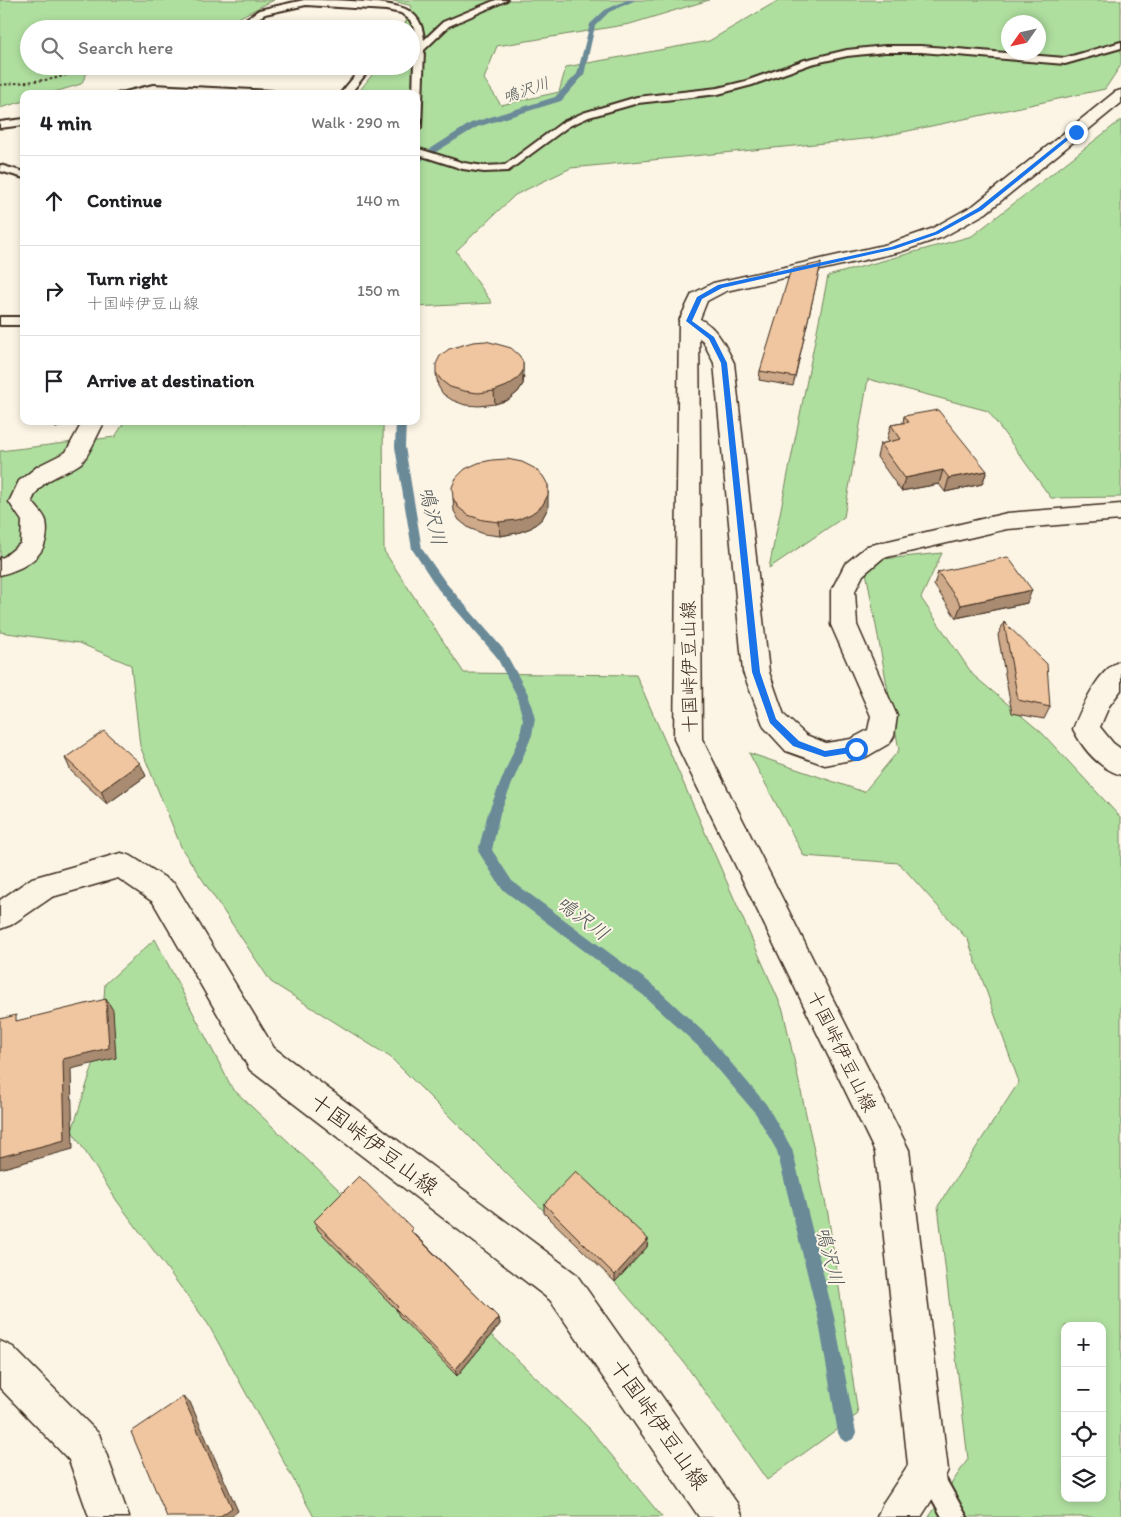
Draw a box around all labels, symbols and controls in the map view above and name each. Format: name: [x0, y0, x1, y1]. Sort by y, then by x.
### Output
north arrow: [1001, 15, 1046, 60]
search box: [20, 20, 420, 75]
icon: search: [38, 34, 66, 62]
text: Search here: [78, 36, 173, 59]
water label: 鳴沢川: [500, 73, 552, 107]
text: 4 min: [40, 110, 92, 135]
text: Walk · 290 m: [311, 113, 400, 132]
route end: [1065, 121, 1088, 144]
icon: ahead: [40, 187, 68, 215]
text: Continue: [87, 189, 162, 212]
text: 140 m: [356, 191, 400, 210]
text: Turn right: [87, 267, 168, 290]
icon: right: [40, 277, 68, 305]
text: 150 m: [357, 281, 400, 300]
text: 十国峠伊豆山線: [87, 294, 199, 313]
icon: arrive: [40, 367, 68, 395]
text: Arrive at destination: [87, 369, 254, 392]
water label: 鳴沢川: [415, 484, 451, 548]
street label: 十国峠伊豆山線: [676, 600, 702, 734]
route start: [845, 738, 868, 761]
water label: 鳴沢川: [552, 890, 614, 946]
street label: 十国峠伊豆山線: [803, 986, 881, 1116]
street label: 十国峠伊豆山線: [304, 1087, 444, 1201]
water label: 鳴沢川: [811, 1224, 849, 1288]
map controls: [1061, 1322, 1106, 1502]
button: +: [1061, 1322, 1106, 1367]
street label: 十国峠伊豆山線: [604, 1353, 714, 1495]
button: −: [1061, 1367, 1106, 1412]
button: locate: [1061, 1412, 1106, 1457]
button: layers: [1061, 1457, 1106, 1502]

